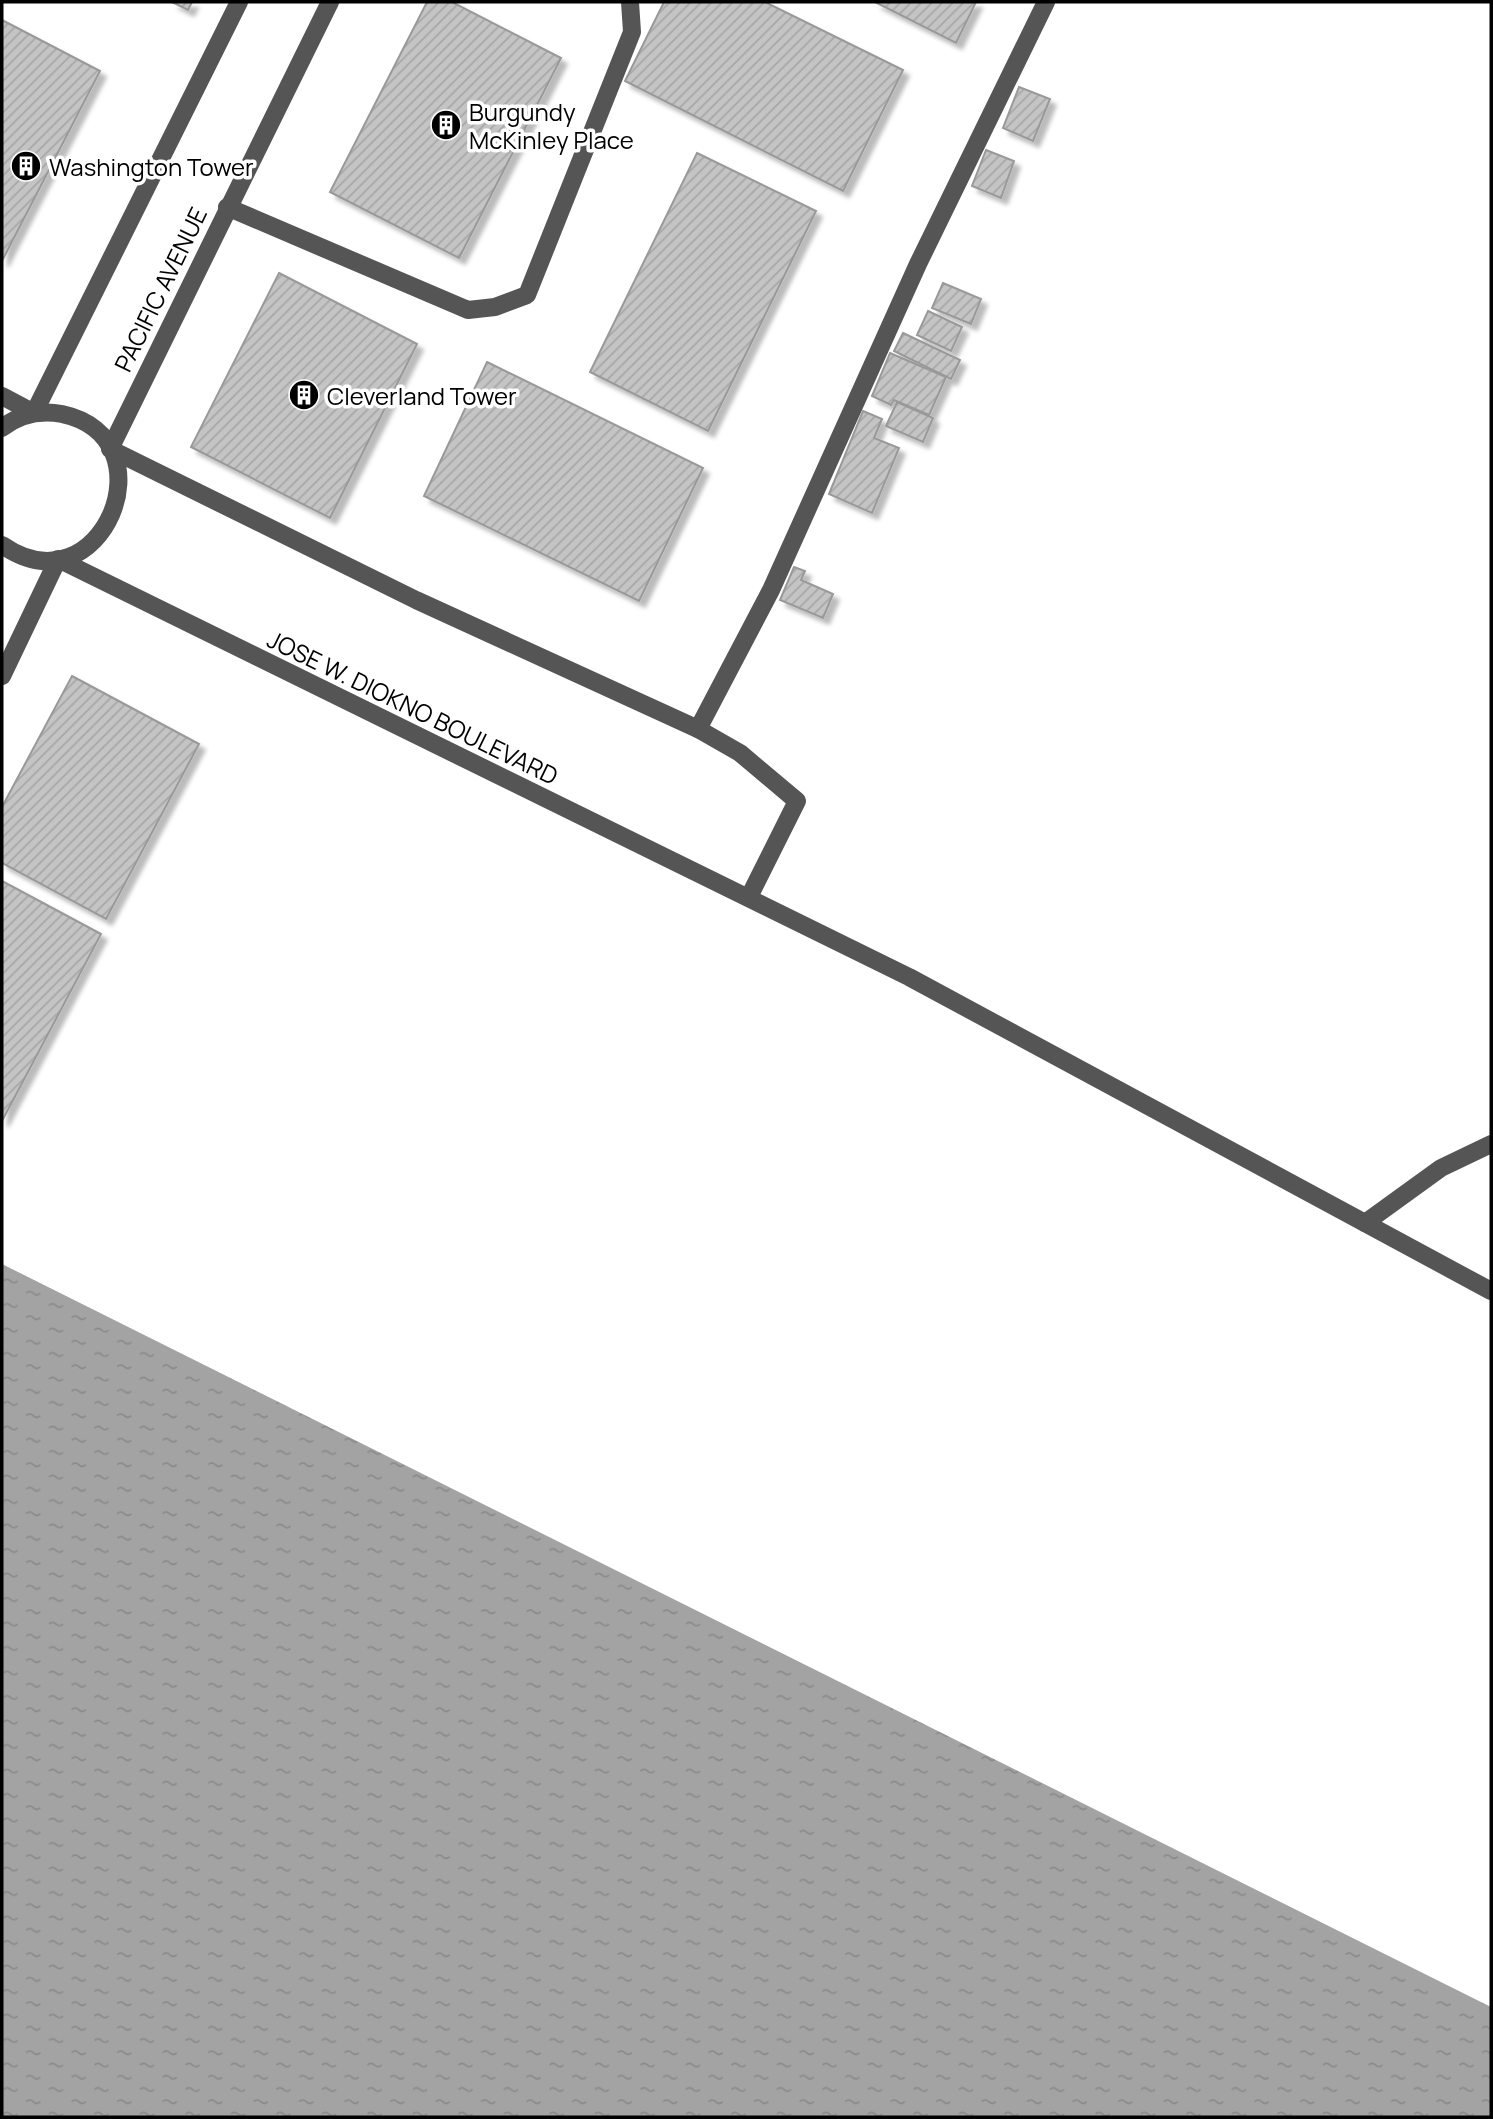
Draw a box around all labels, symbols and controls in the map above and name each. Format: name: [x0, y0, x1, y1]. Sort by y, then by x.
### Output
place label: Burgundy McKinley Place: [469, 95, 634, 156]
building icon: Burgundy McKinley Place: [429, 108, 463, 142]
building icon: Washington Tower: [9, 149, 43, 183]
place label: Washington Tower: [49, 150, 254, 183]
street label: PACIFIC AVENUE: [106, 201, 214, 377]
building icon: Cleverland Tower: [287, 378, 321, 412]
place label: Cleverland Tower: [327, 379, 517, 412]
street label: JOSE W. DIOKNO BOULEVARD: [262, 622, 564, 792]

